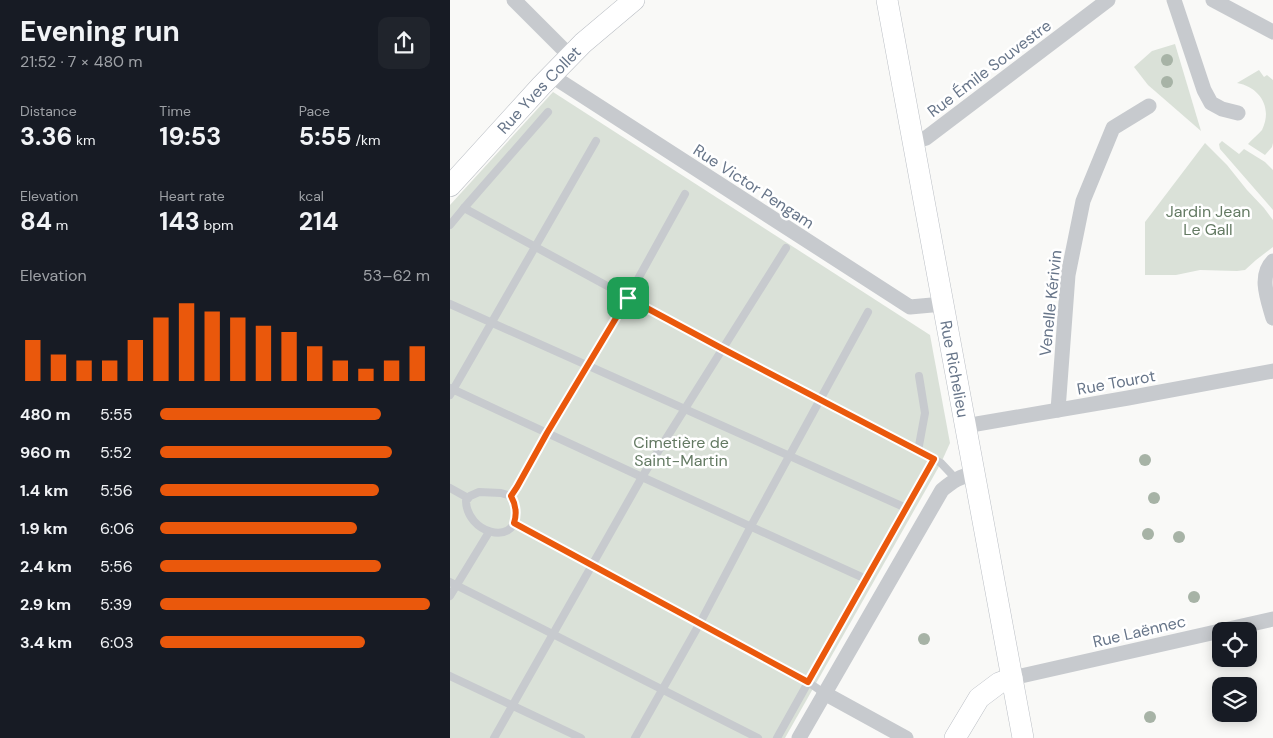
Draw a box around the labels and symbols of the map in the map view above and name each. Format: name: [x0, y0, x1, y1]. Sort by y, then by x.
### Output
street label: Rue Émile Souvestre: [923, 15, 1055, 122]
street label: Rue Yves Collet: [493, 41, 586, 138]
street label: Rue Victor Pengam: [689, 139, 818, 233]
park label: Jardin Jean Le Gall: [1166, 201, 1250, 240]
street label: Venelle Kérivin: [1034, 249, 1067, 357]
pin: [607, 277, 649, 319]
street label: Rue Richelieu: [935, 319, 974, 419]
street label: Rue Tourot: [1075, 365, 1157, 400]
park label: Cimetière de Saint-Martin: [633, 432, 729, 471]
street label: Rue Laënnec: [1091, 611, 1188, 652]

